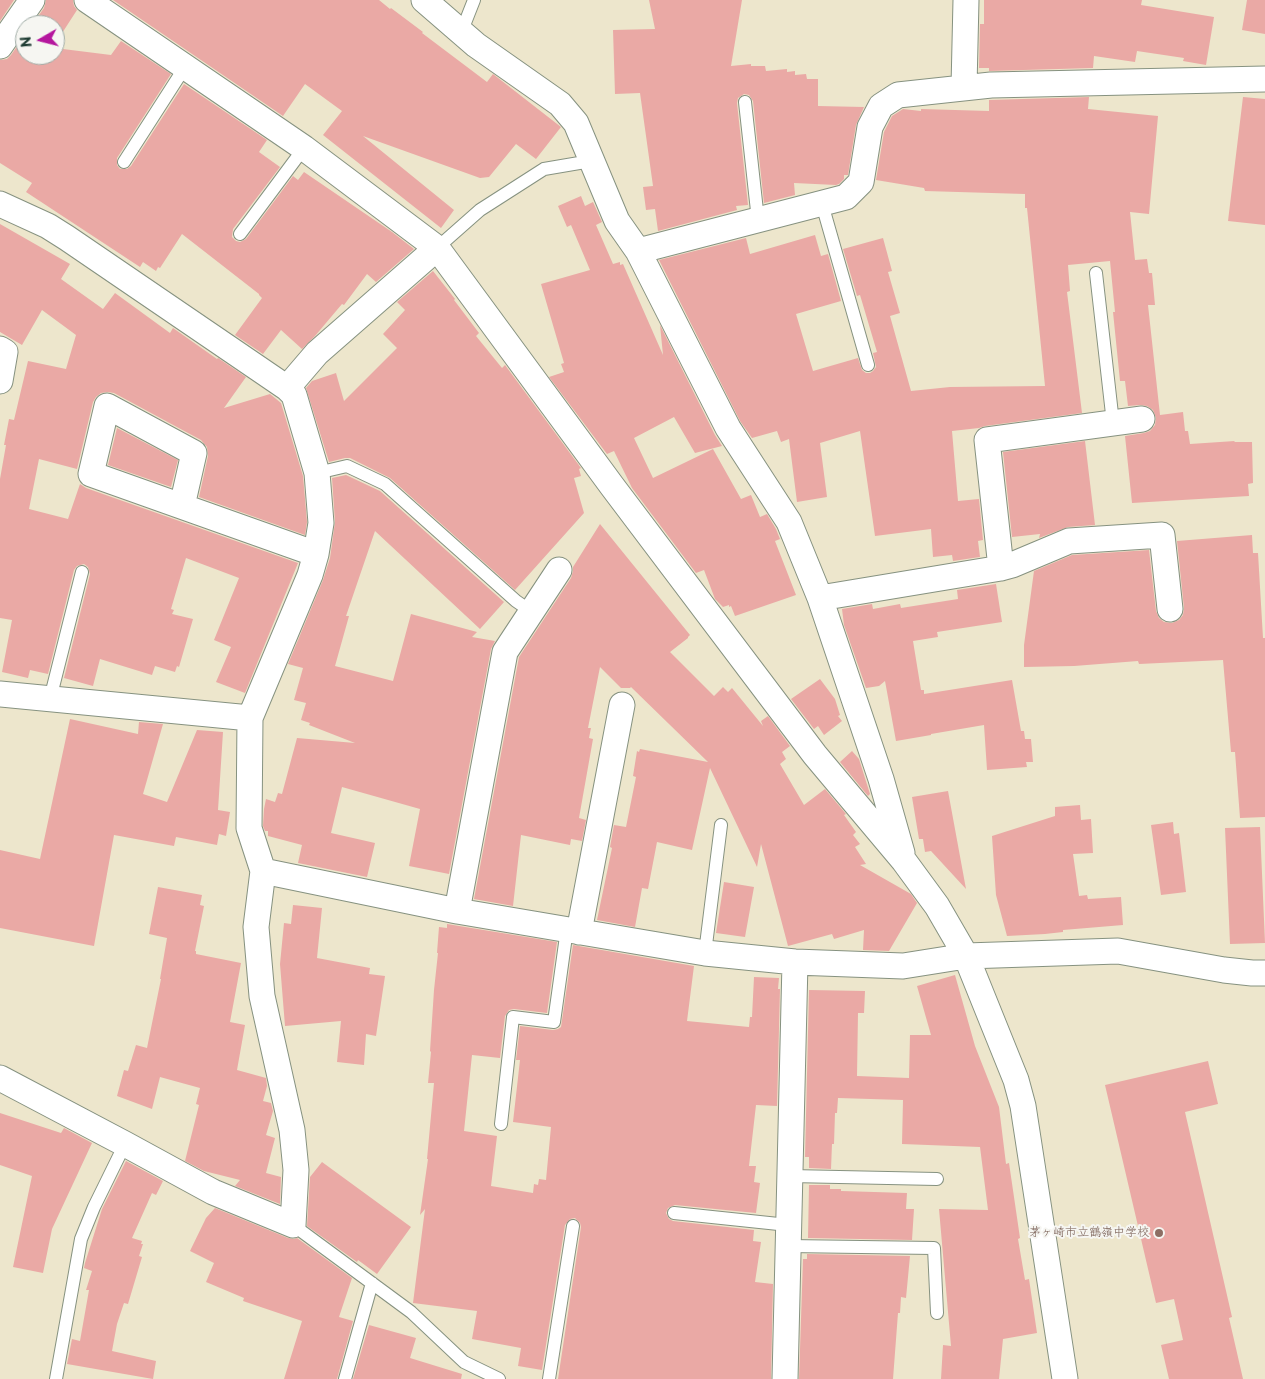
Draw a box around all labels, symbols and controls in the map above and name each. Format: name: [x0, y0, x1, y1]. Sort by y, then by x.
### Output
north arrow: [15, 15, 65, 65]
text: N: [14, 35, 37, 49]
place label: 茅ヶ崎市立鶴嶺中学校: [1029, 1226, 1149, 1240]
marker: 茅ヶ崎市立鶴嶺中学校: [1153, 1227, 1165, 1239]

